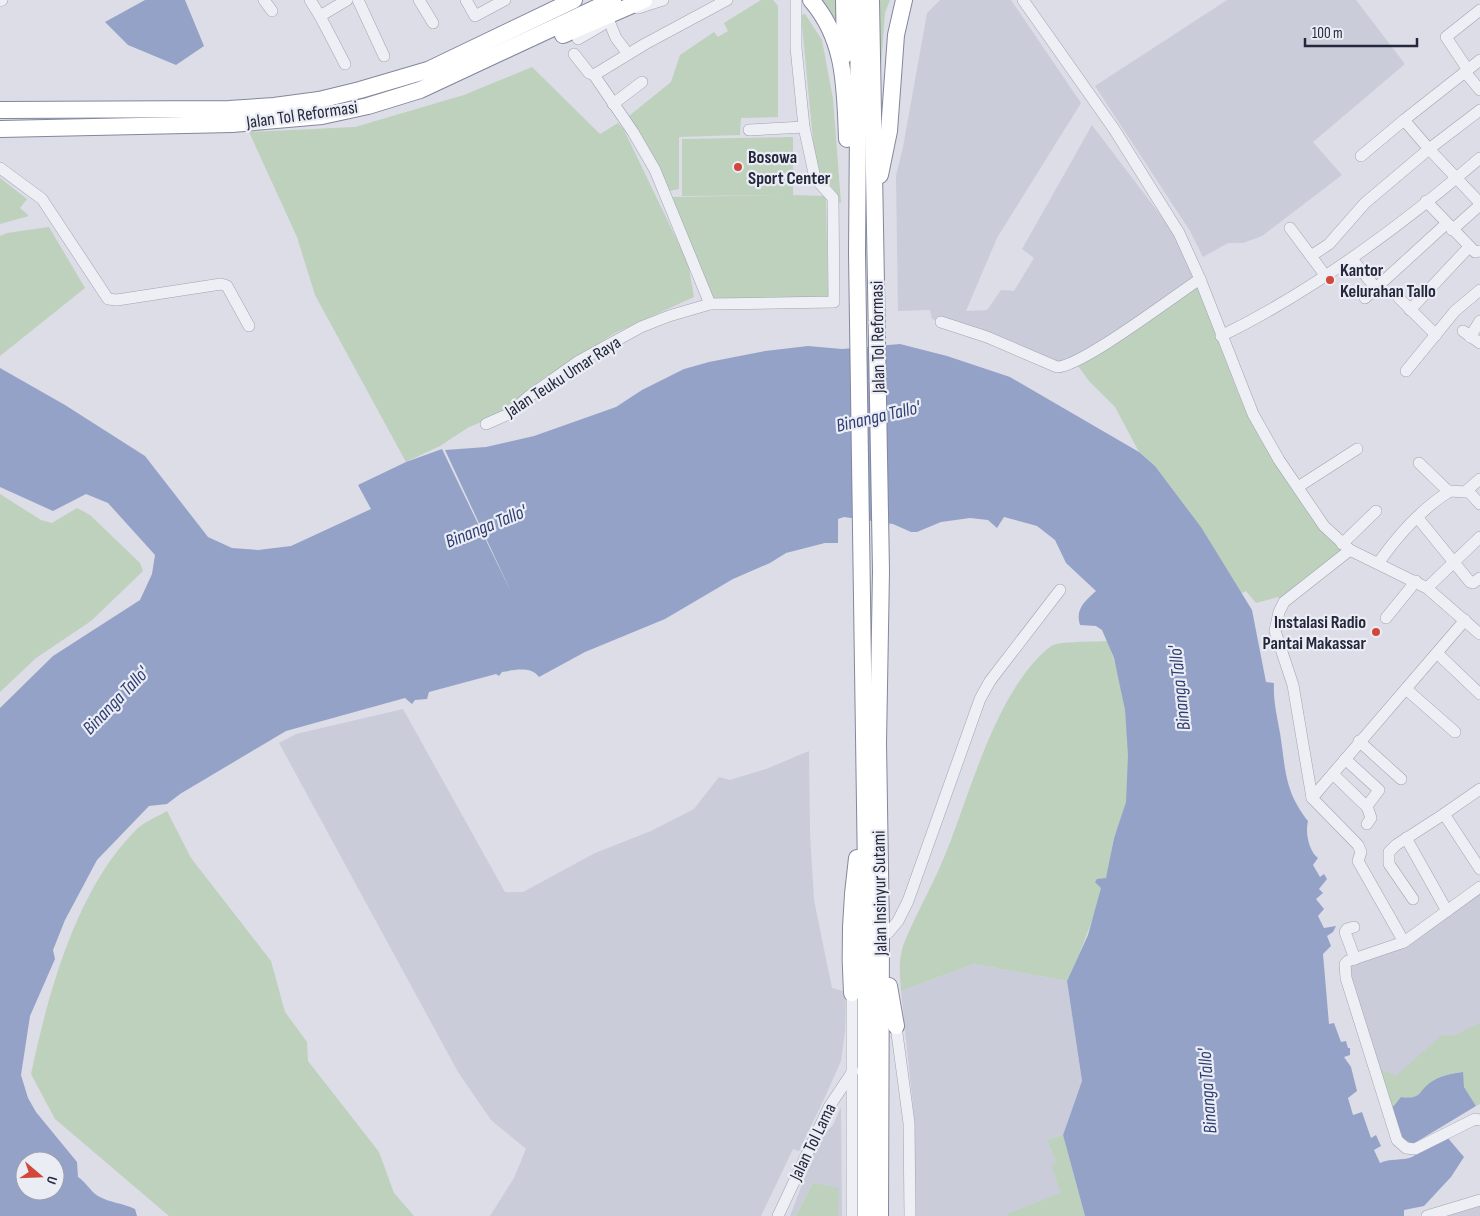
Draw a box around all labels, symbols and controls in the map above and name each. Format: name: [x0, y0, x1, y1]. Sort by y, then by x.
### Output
scale bar: [1305, 15, 1418, 47]
text: 100 m: [1312, 24, 1343, 43]
street label: Jalan Tol Reformasi: [244, 97, 359, 133]
place label: Bosowa Sport Center: [748, 147, 831, 189]
marker: Bosowa Sport Center: [732, 161, 744, 173]
place label: Kantor Kelurahan Tallo: [1340, 260, 1436, 302]
marker: Kantor Kelurahan Tallo: [1324, 274, 1336, 286]
street label: Jalan Tol Reformasi: [867, 281, 889, 394]
street label: Jalan Teuku Umar Raya: [500, 332, 625, 423]
water label: Binanga Tallo': [834, 396, 923, 438]
water label: Binanga Tallo': [442, 500, 531, 554]
place label: Instalasi Radio Pantai Makassar: [1263, 612, 1366, 654]
marker: Instalasi Radio Pantai Makassar: [1370, 626, 1382, 638]
water label: Binanga Tallo': [1164, 643, 1196, 732]
water label: Binanga Tallo': [78, 662, 155, 740]
street label: Jalan Insinyur Sutami: [868, 830, 892, 957]
water label: Binanga Tallo': [1193, 1047, 1222, 1134]
street label: Jalan Tol Lama: [785, 1100, 841, 1185]
north arrow: [15, 1151, 65, 1201]
text: U: [43, 1174, 61, 1186]

